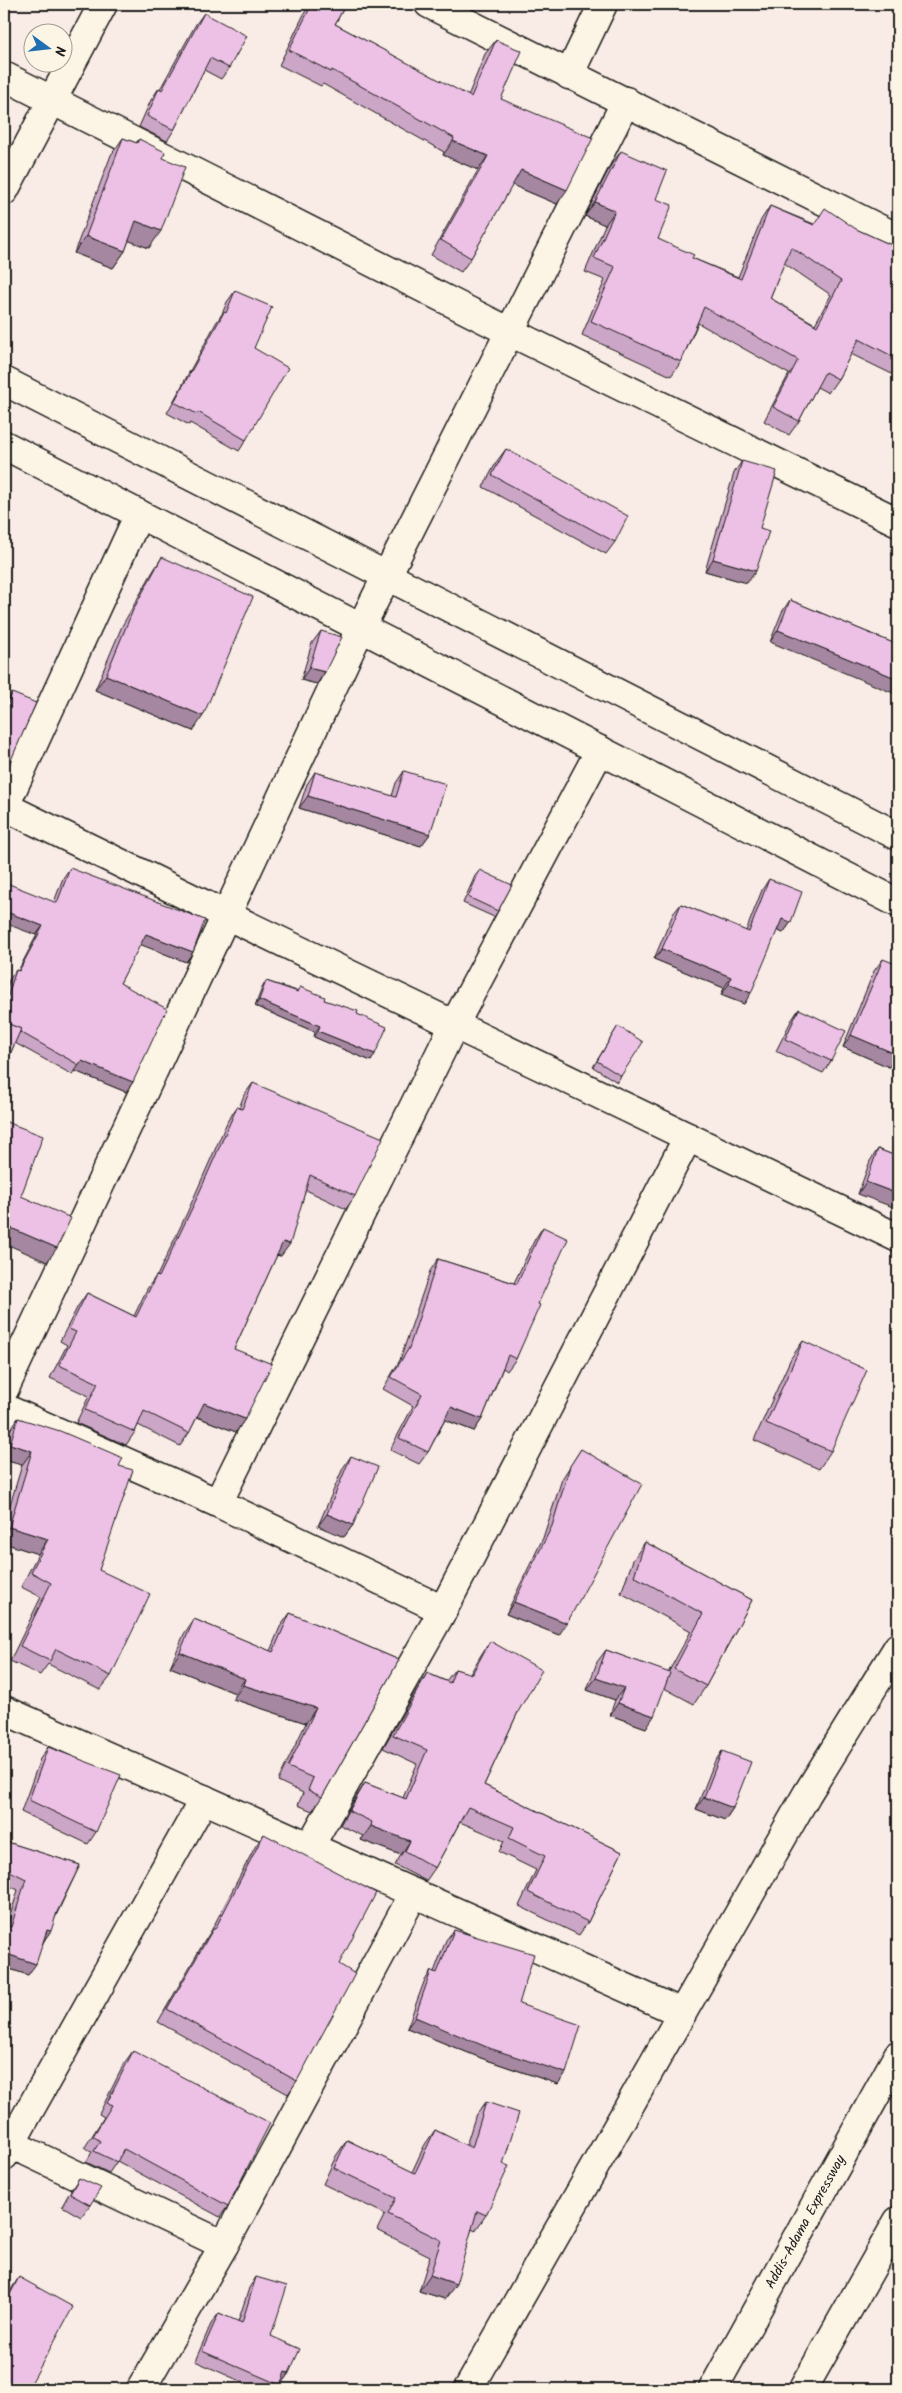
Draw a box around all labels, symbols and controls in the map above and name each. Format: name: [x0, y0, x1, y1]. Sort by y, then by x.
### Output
north arrow: [22, 22, 72, 72]
text: N: [48, 44, 71, 58]
street label: Addis-Adama Expressway: [760, 2151, 852, 2293]

